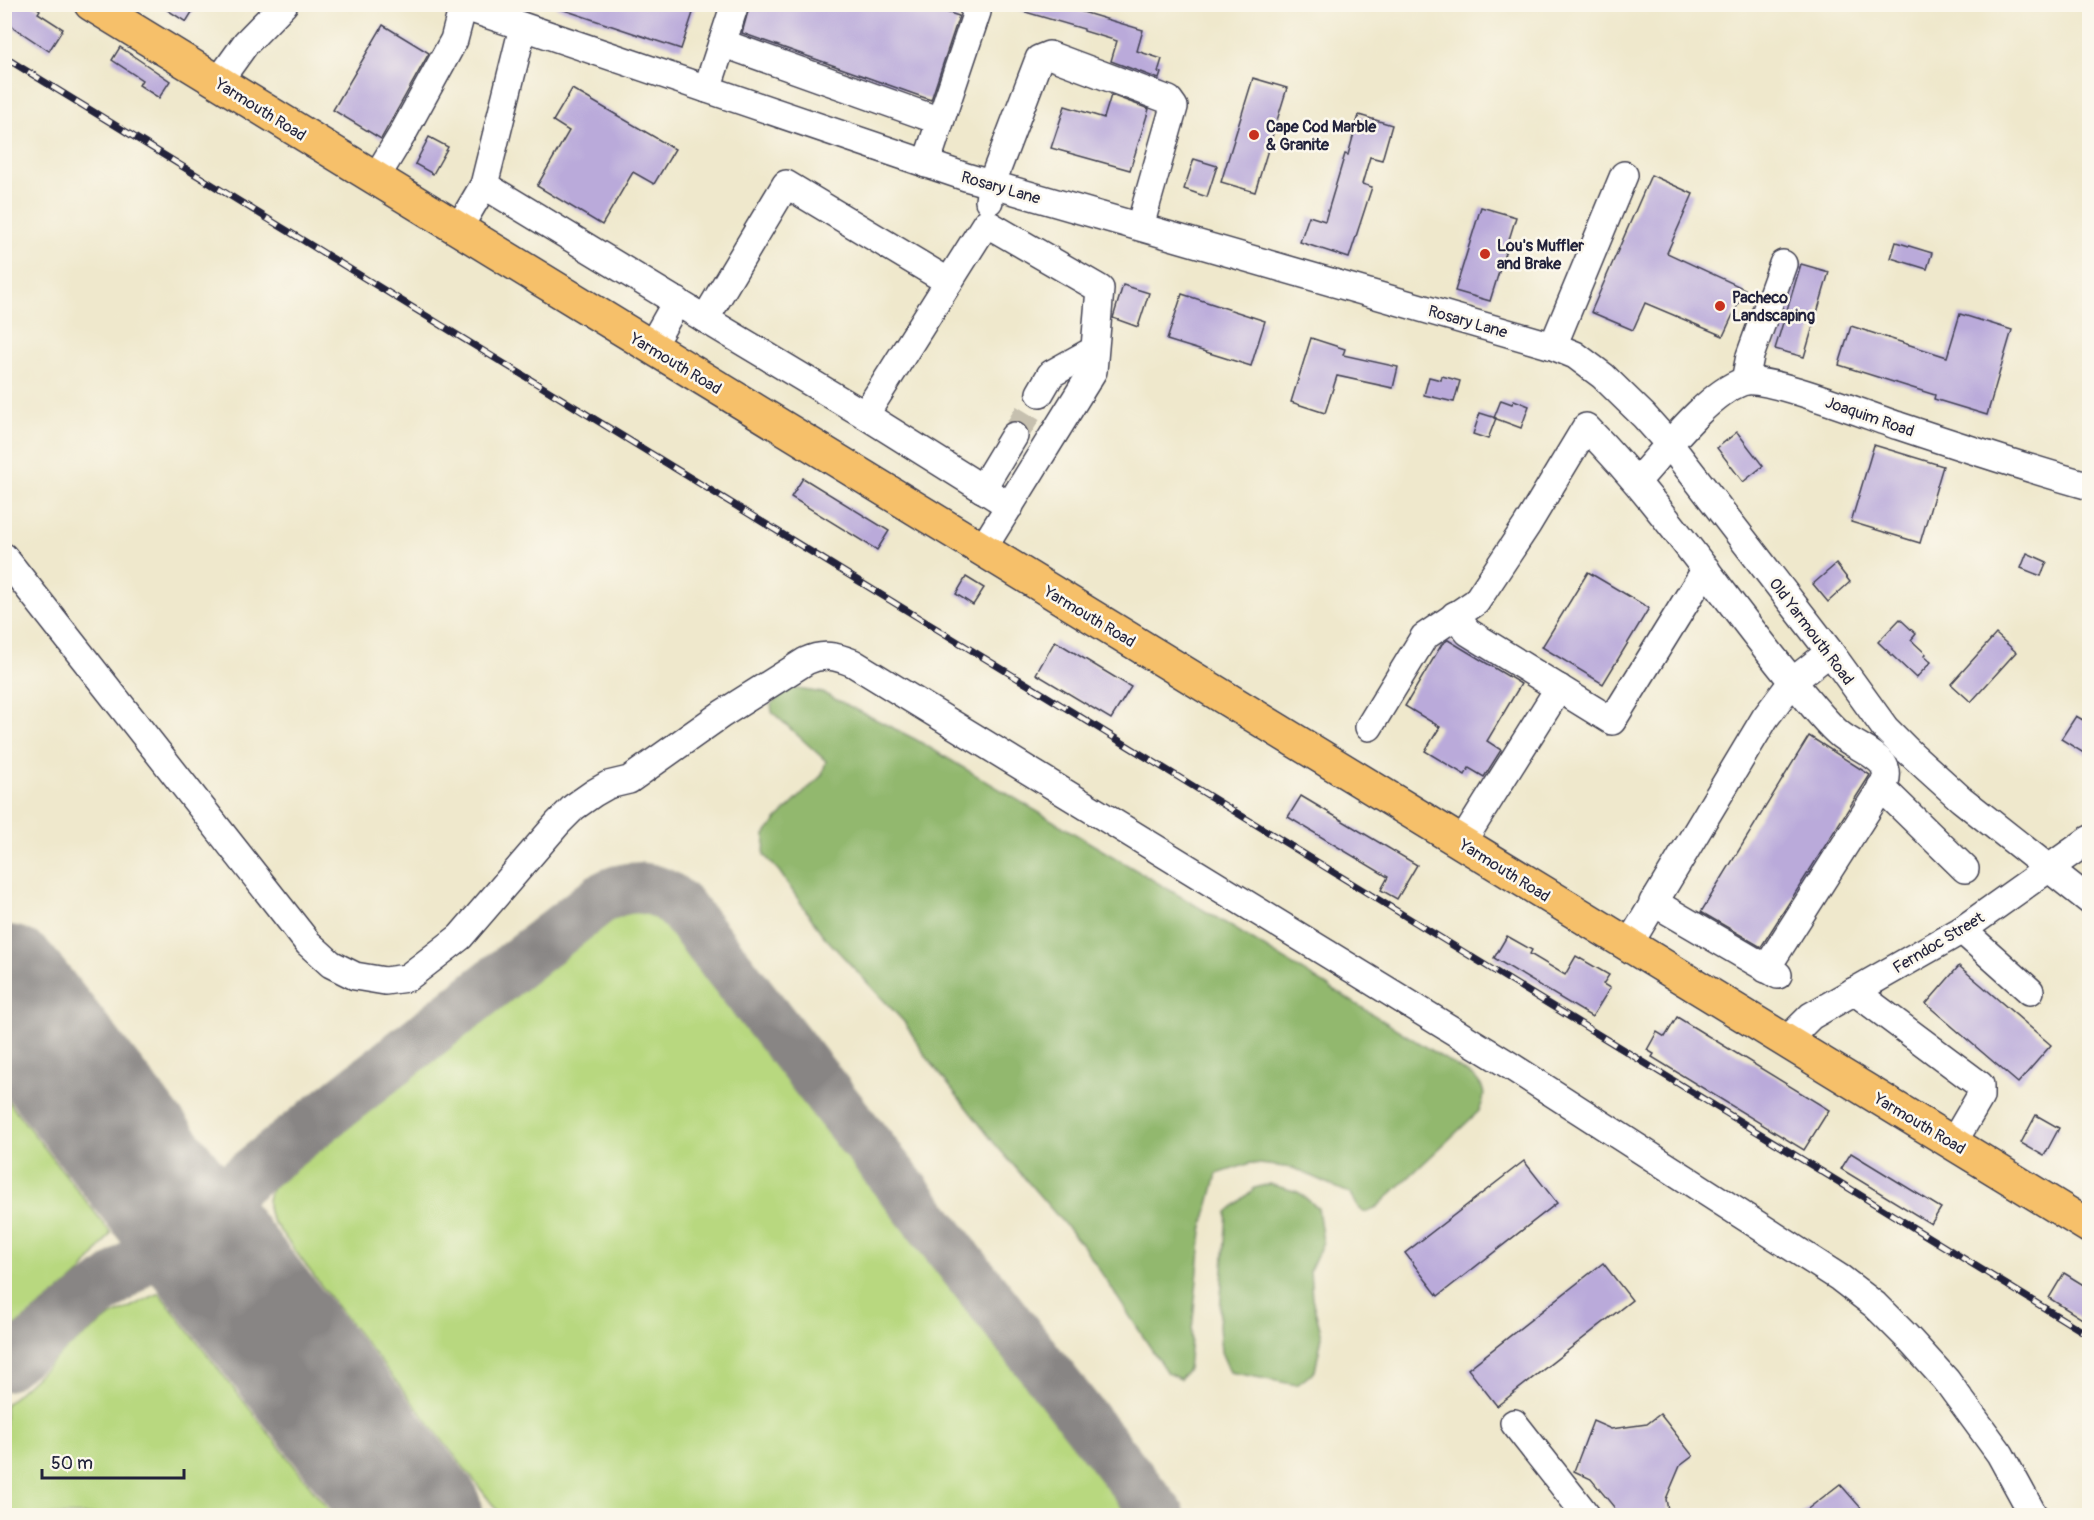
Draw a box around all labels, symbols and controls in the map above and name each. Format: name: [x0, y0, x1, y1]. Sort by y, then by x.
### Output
street label: Yarmouth Road: [211, 73, 310, 146]
place label: Cape Cod Marble & Granite: [1266, 117, 1377, 155]
marker: Cape Cod Marble & Granite: [1247, 128, 1261, 142]
street label: Rosary Lane: [959, 167, 1043, 209]
place label: Lou's Muffler and Brake: [1497, 236, 1584, 274]
marker: Lou's Muffler and Brake: [1478, 247, 1492, 261]
place label: Pacheco Landscaping: [1732, 288, 1815, 326]
marker: Pacheco Landscaping: [1713, 299, 1727, 313]
street label: Rosary Lane: [1426, 301, 1510, 343]
street label: Yarmouth Road: [625, 328, 725, 399]
street label: Joaquim Road: [1823, 392, 1917, 441]
street label: Old Yarmouth Road: [1765, 574, 1858, 689]
street label: Yarmouth Road: [1039, 581, 1139, 652]
street label: Yarmouth Road: [1455, 834, 1554, 907]
street label: Ferndoc Street: [1889, 908, 1988, 978]
street label: Yarmouth Road: [1869, 1088, 1969, 1159]
scale bar: [42, 1442, 184, 1480]
text: 50 m: [51, 1452, 93, 1475]

